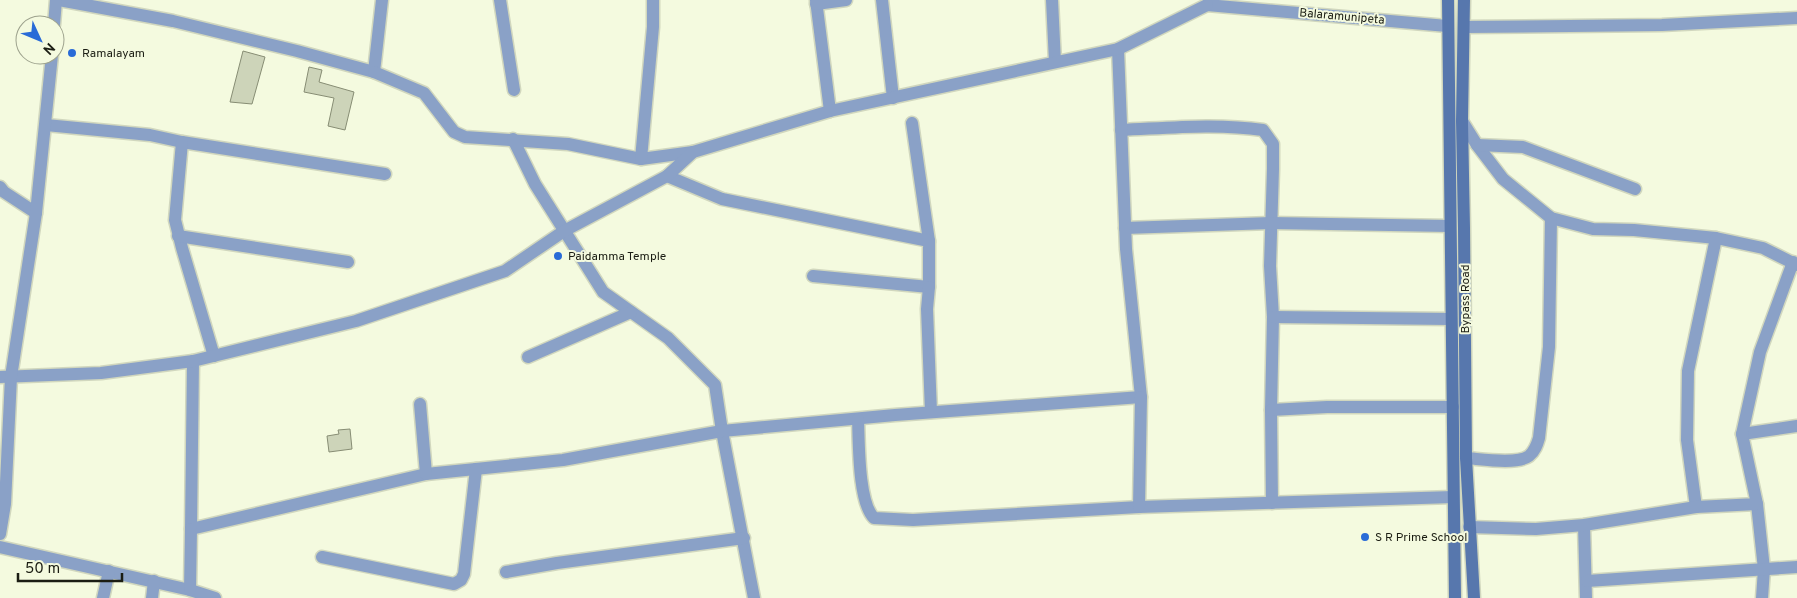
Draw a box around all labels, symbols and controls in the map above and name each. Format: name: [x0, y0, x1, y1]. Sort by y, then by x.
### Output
street label: Balaramunipeta: [1299, 5, 1385, 29]
north arrow: [15, 15, 65, 65]
text: N: [39, 38, 58, 58]
place label: Ramalayam: [82, 46, 145, 62]
marker: Ramalayam: [66, 47, 78, 59]
place label: Paidamma Temple: [568, 249, 666, 265]
marker: Paidamma Temple: [552, 250, 564, 262]
street label: Bypass Road: [1458, 264, 1474, 334]
place label: S R Prime School: [1375, 530, 1467, 546]
marker: S R Prime School: [1359, 531, 1371, 543]
scale bar: [18, 550, 121, 582]
text: 50 m: [25, 560, 60, 579]

